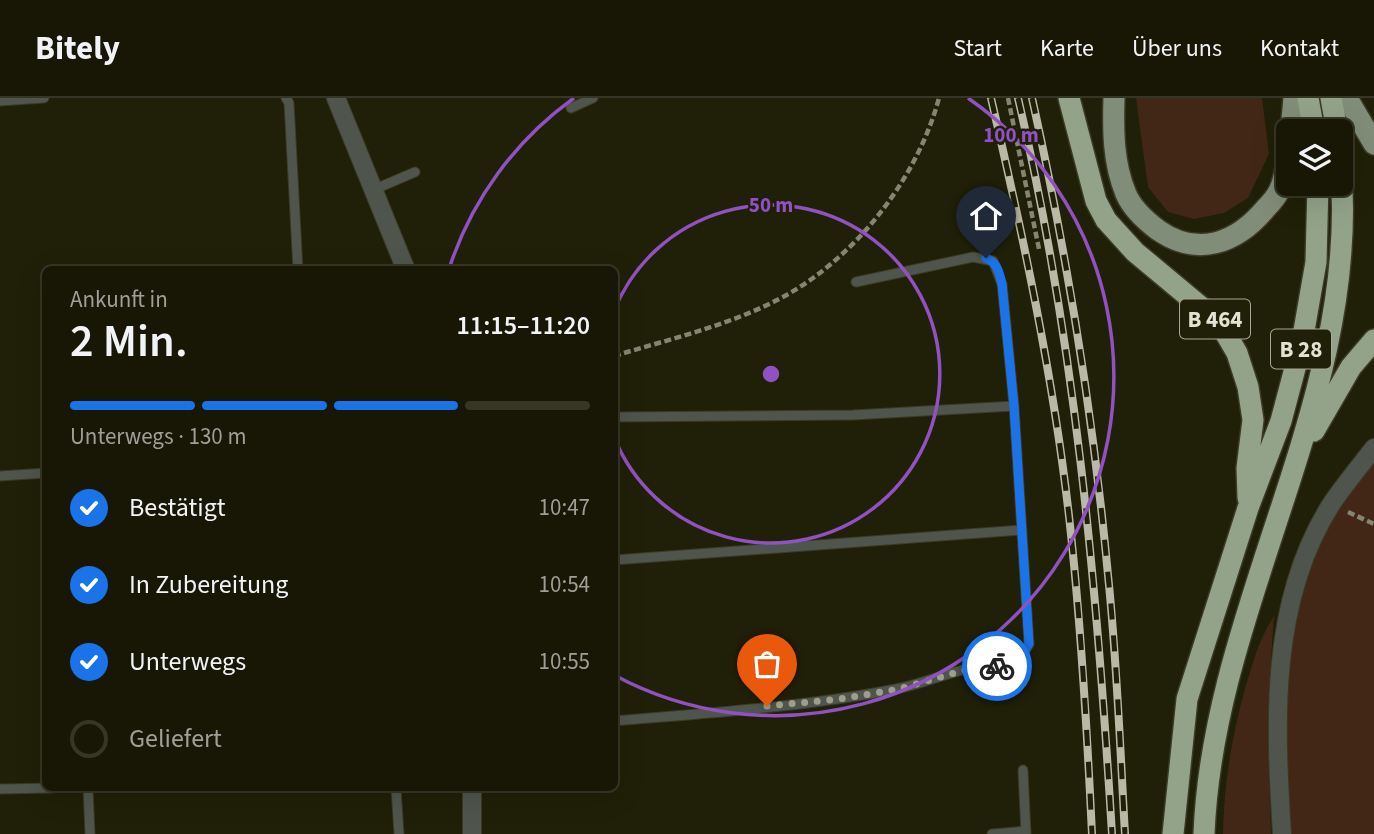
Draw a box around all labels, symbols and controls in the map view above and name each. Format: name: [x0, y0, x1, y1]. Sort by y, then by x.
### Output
text: Bitely: [35, 25, 120, 72]
text: Start: [954, 31, 1002, 66]
text: Karte: [1040, 31, 1094, 66]
text: Über uns: [1132, 31, 1222, 66]
text: Kontakt: [1260, 31, 1339, 66]
map controls: [1276, 119, 1353, 196]
button: layers: [1276, 119, 1353, 196]
text: 100 m: [983, 120, 1039, 150]
pin: [956, 186, 1016, 258]
text: 50 m: [749, 190, 793, 220]
icon: home: [967, 197, 1005, 235]
text: Ankunft in: [70, 283, 168, 316]
road number: B 464: [1180, 300, 1250, 339]
text: 11:15–11:20: [457, 307, 590, 344]
text: 2 Min.: [70, 309, 188, 374]
road number: B 28: [1271, 330, 1331, 368]
centre of rings: [759, 362, 783, 386]
text: Unterwegs · 130 m: [70, 420, 246, 453]
icon: check: [70, 489, 108, 527]
text: Bestätigt: [129, 489, 226, 526]
text: 10:47: [539, 491, 590, 524]
icon: check: [70, 566, 108, 604]
text: In Zubereitung: [129, 566, 288, 603]
text: 10:54: [539, 568, 590, 601]
courier: [962, 631, 1032, 701]
pin: [737, 634, 797, 706]
icon: check: [70, 643, 108, 681]
text: Unterwegs: [129, 643, 246, 680]
text: 10:55: [539, 645, 590, 678]
icon: bag: [748, 645, 786, 683]
icon: bike: [978, 647, 1016, 685]
text: Geliefert: [129, 720, 222, 757]

